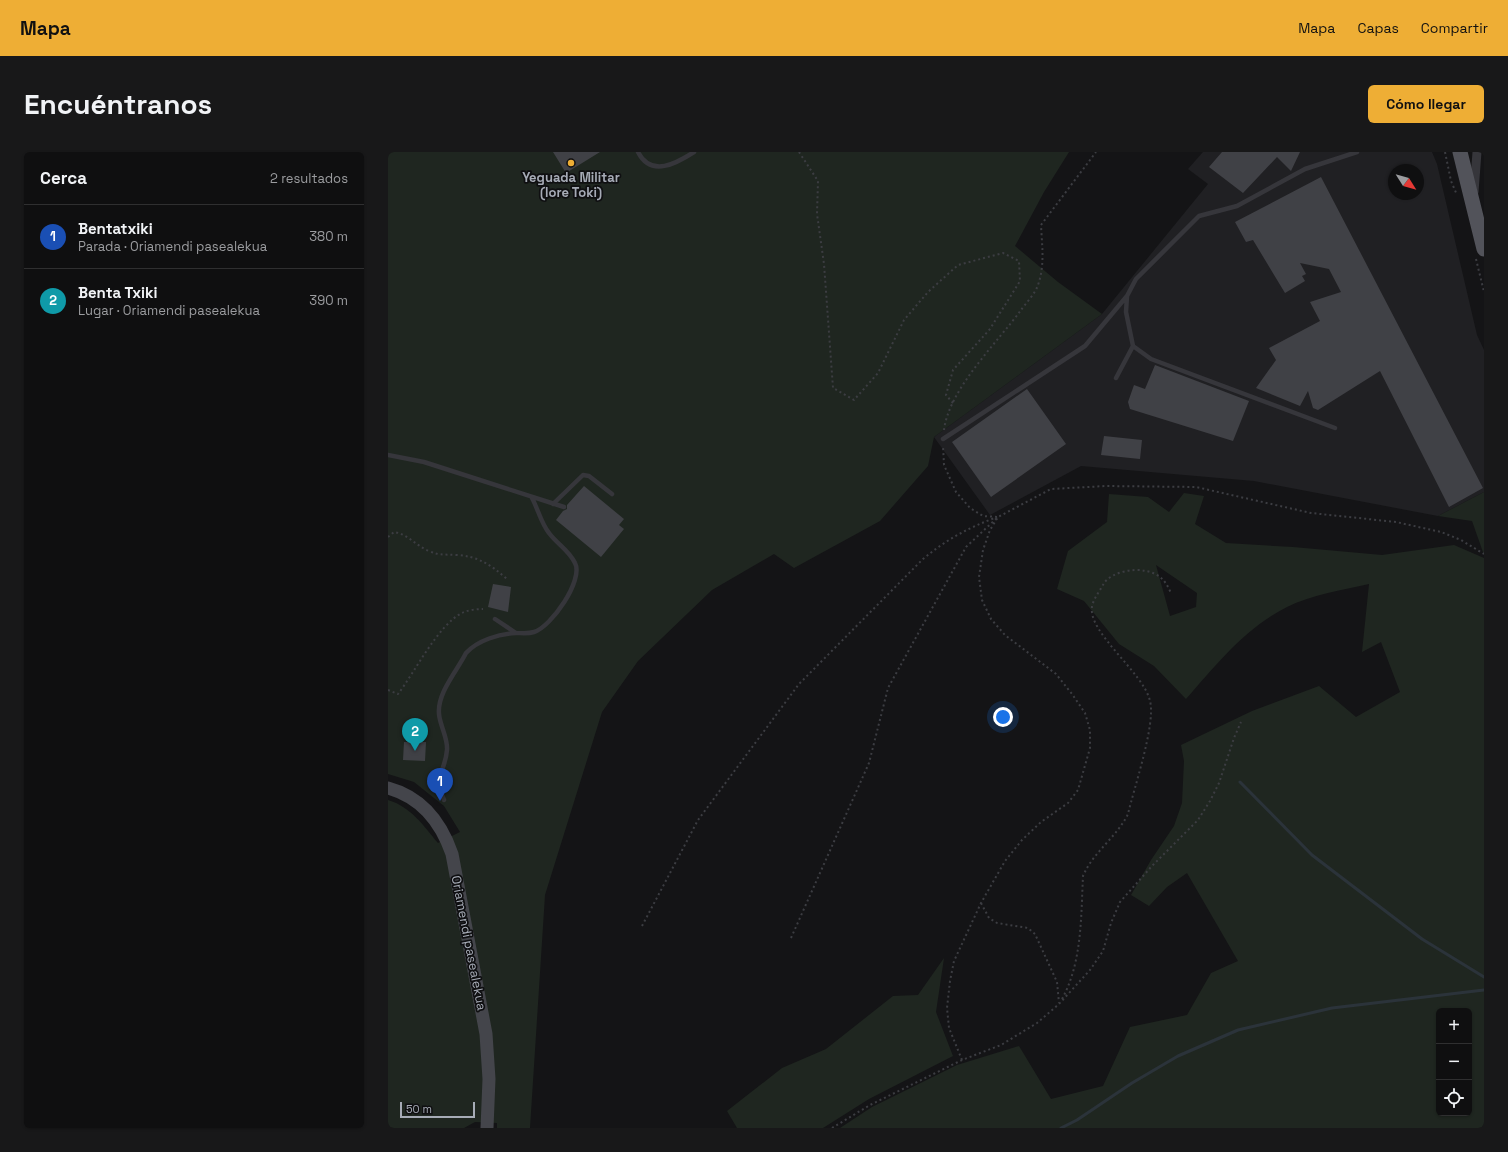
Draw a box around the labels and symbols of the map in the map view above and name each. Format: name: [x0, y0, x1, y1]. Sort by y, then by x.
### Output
marker: Yeguada Militar (lore Toki): [566, 158, 576, 168]
north arrow: [1388, 164, 1424, 200]
place label: Yeguada Militar (lore Toki): [522, 169, 620, 201]
your location: [993, 707, 1013, 727]
pin: 2: [402, 718, 428, 751]
pin: 1: [427, 768, 453, 801]
street label: Oriamendi pasealekua: [448, 874, 491, 1012]
scale bar: [400, 1100, 475, 1119]

